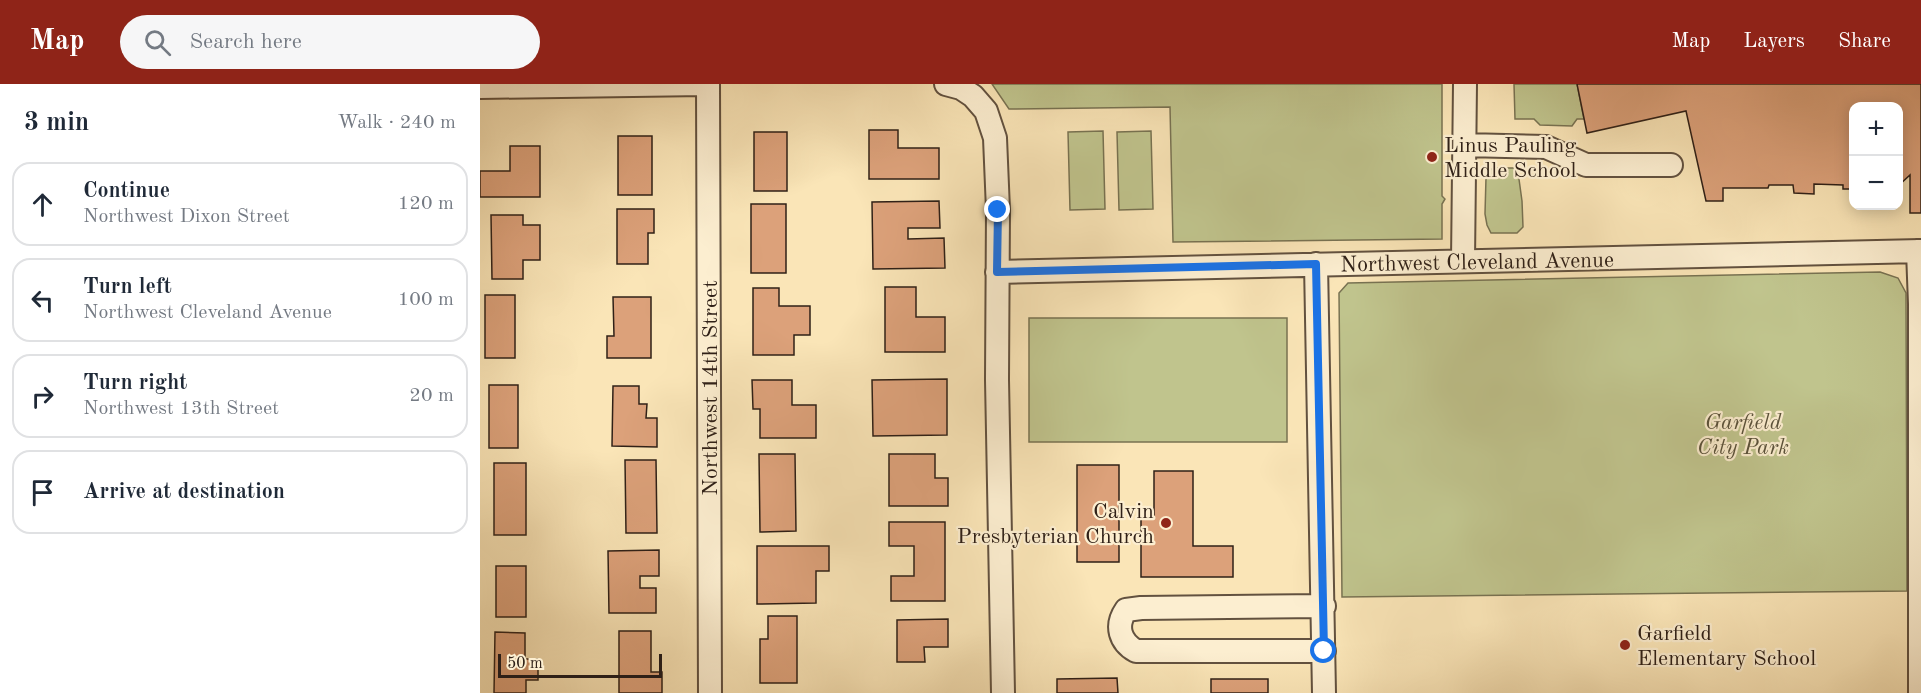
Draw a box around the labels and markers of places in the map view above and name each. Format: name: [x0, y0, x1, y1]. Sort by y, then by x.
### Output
place label: Linus Pauling Middle School: [1444, 135, 1577, 182]
marker: Linus Pauling Middle School: [1425, 150, 1439, 164]
place label: Calvin Presbyterian Church: [957, 501, 1154, 548]
marker: Calvin Presbyterian Church: [1159, 516, 1173, 530]
place label: Garfield Elementary School: [1637, 623, 1816, 670]
marker: Garfield Elementary School: [1618, 638, 1632, 652]

